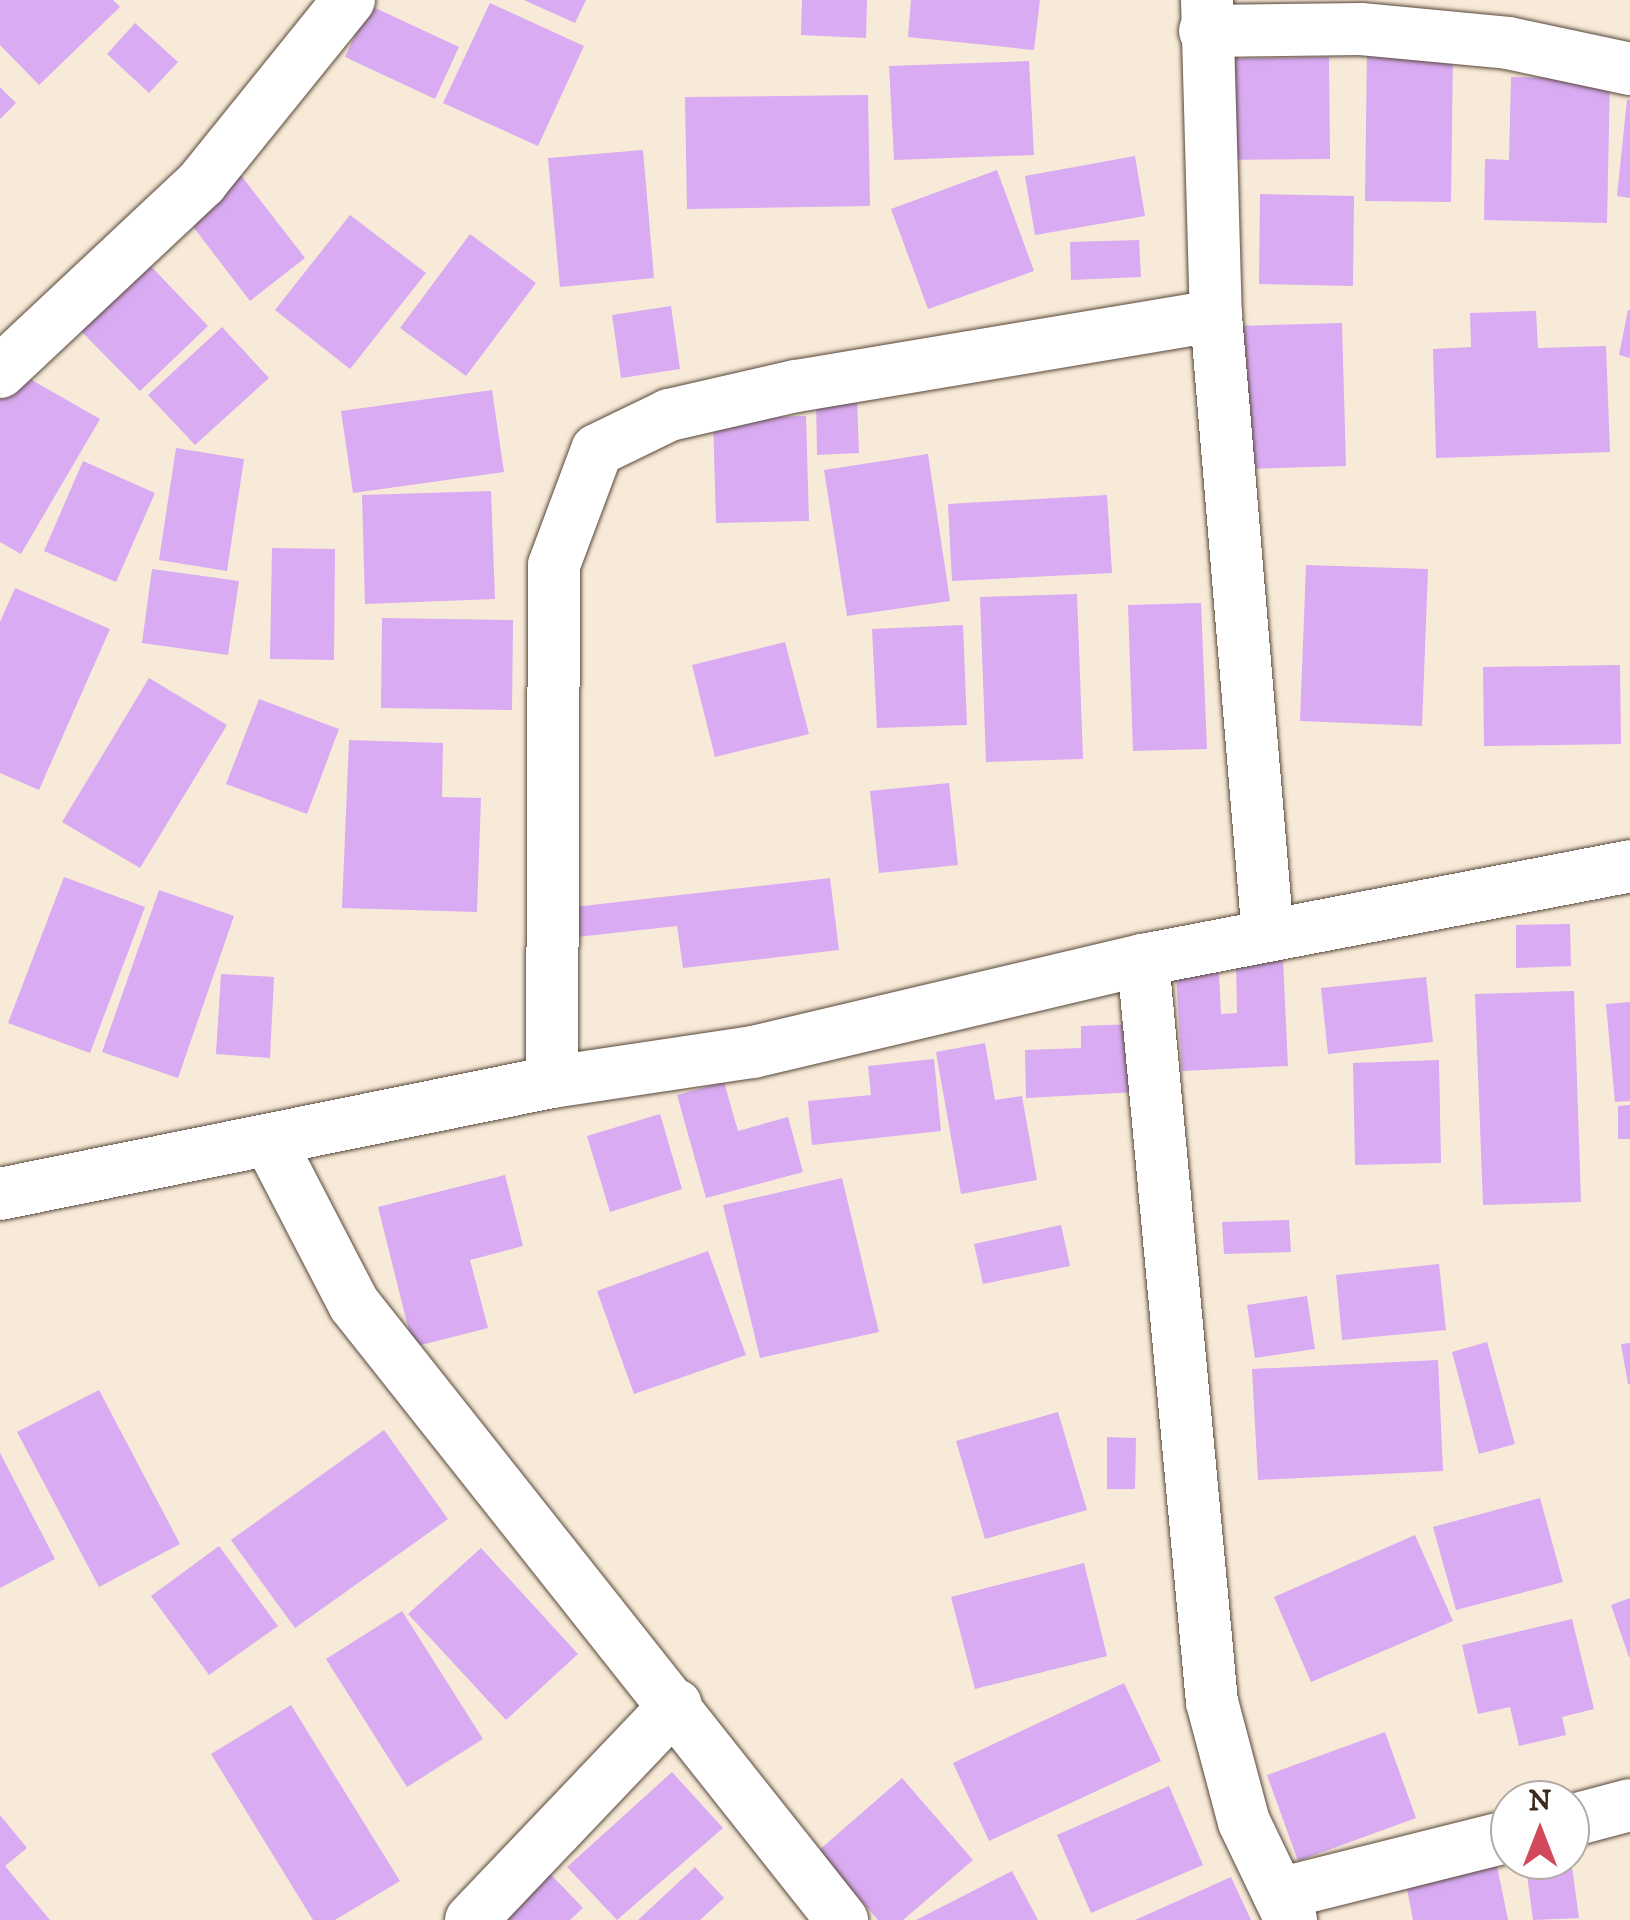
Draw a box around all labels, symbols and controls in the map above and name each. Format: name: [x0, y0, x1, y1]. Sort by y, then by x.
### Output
north arrow: [1490, 1780, 1590, 1880]
text: N: [1529, 1784, 1551, 1819]

